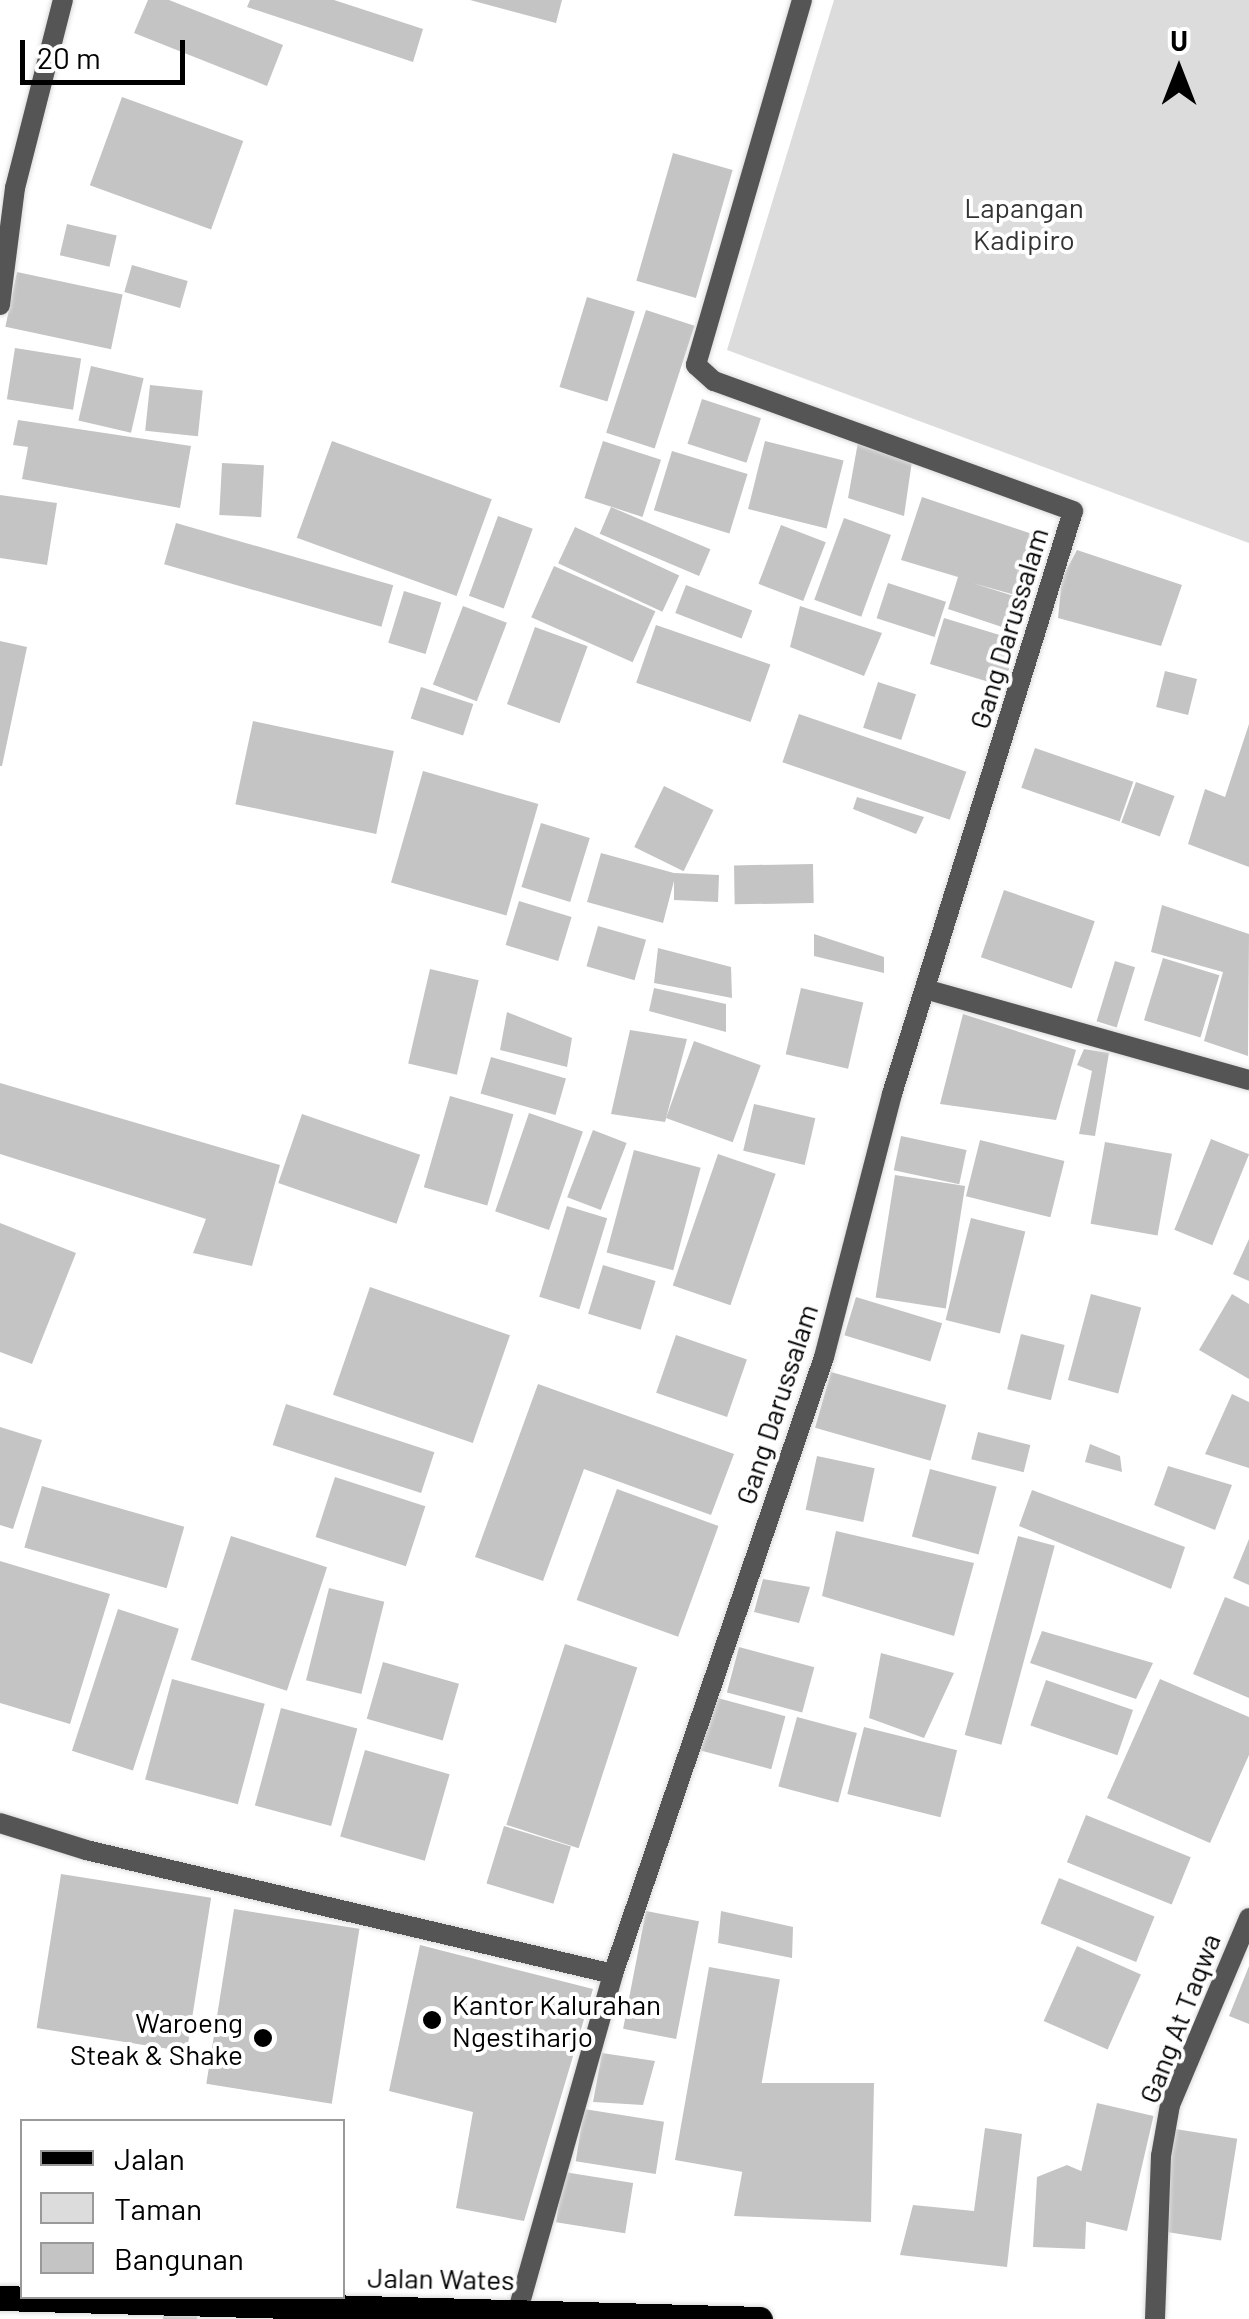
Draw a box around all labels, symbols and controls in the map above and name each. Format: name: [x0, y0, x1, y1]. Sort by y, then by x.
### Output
scale bar: [25, 20, 190, 82]
north arrow: [1129, 20, 1229, 120]
text: U: [1170, 23, 1188, 57]
text: 20 m: [37, 39, 101, 75]
park label: Lapangan Kadipiro: [964, 190, 1084, 256]
street label: Gang Darussalam: [961, 523, 1055, 733]
street label: Gang Darussalam: [728, 1300, 824, 1508]
street label: Gang At Taqwa: [1131, 1928, 1227, 2108]
place label: Kantor Kalurahan Ngestiharjo: [452, 1987, 661, 2053]
place label: Waroeng Steak & Shake: [70, 2005, 243, 2071]
marker: Kantor Kalurahan Ngestiharjo: [421, 2009, 443, 2031]
marker: Waroeng Steak & Shake: [252, 2027, 274, 2049]
legend: [20, 2119, 345, 2299]
text: Jalan: [114, 2140, 185, 2176]
text: Taman: [114, 2190, 202, 2226]
text: Bangunan: [114, 2240, 244, 2276]
street label: Jalan Wates: [367, 2260, 515, 2296]

